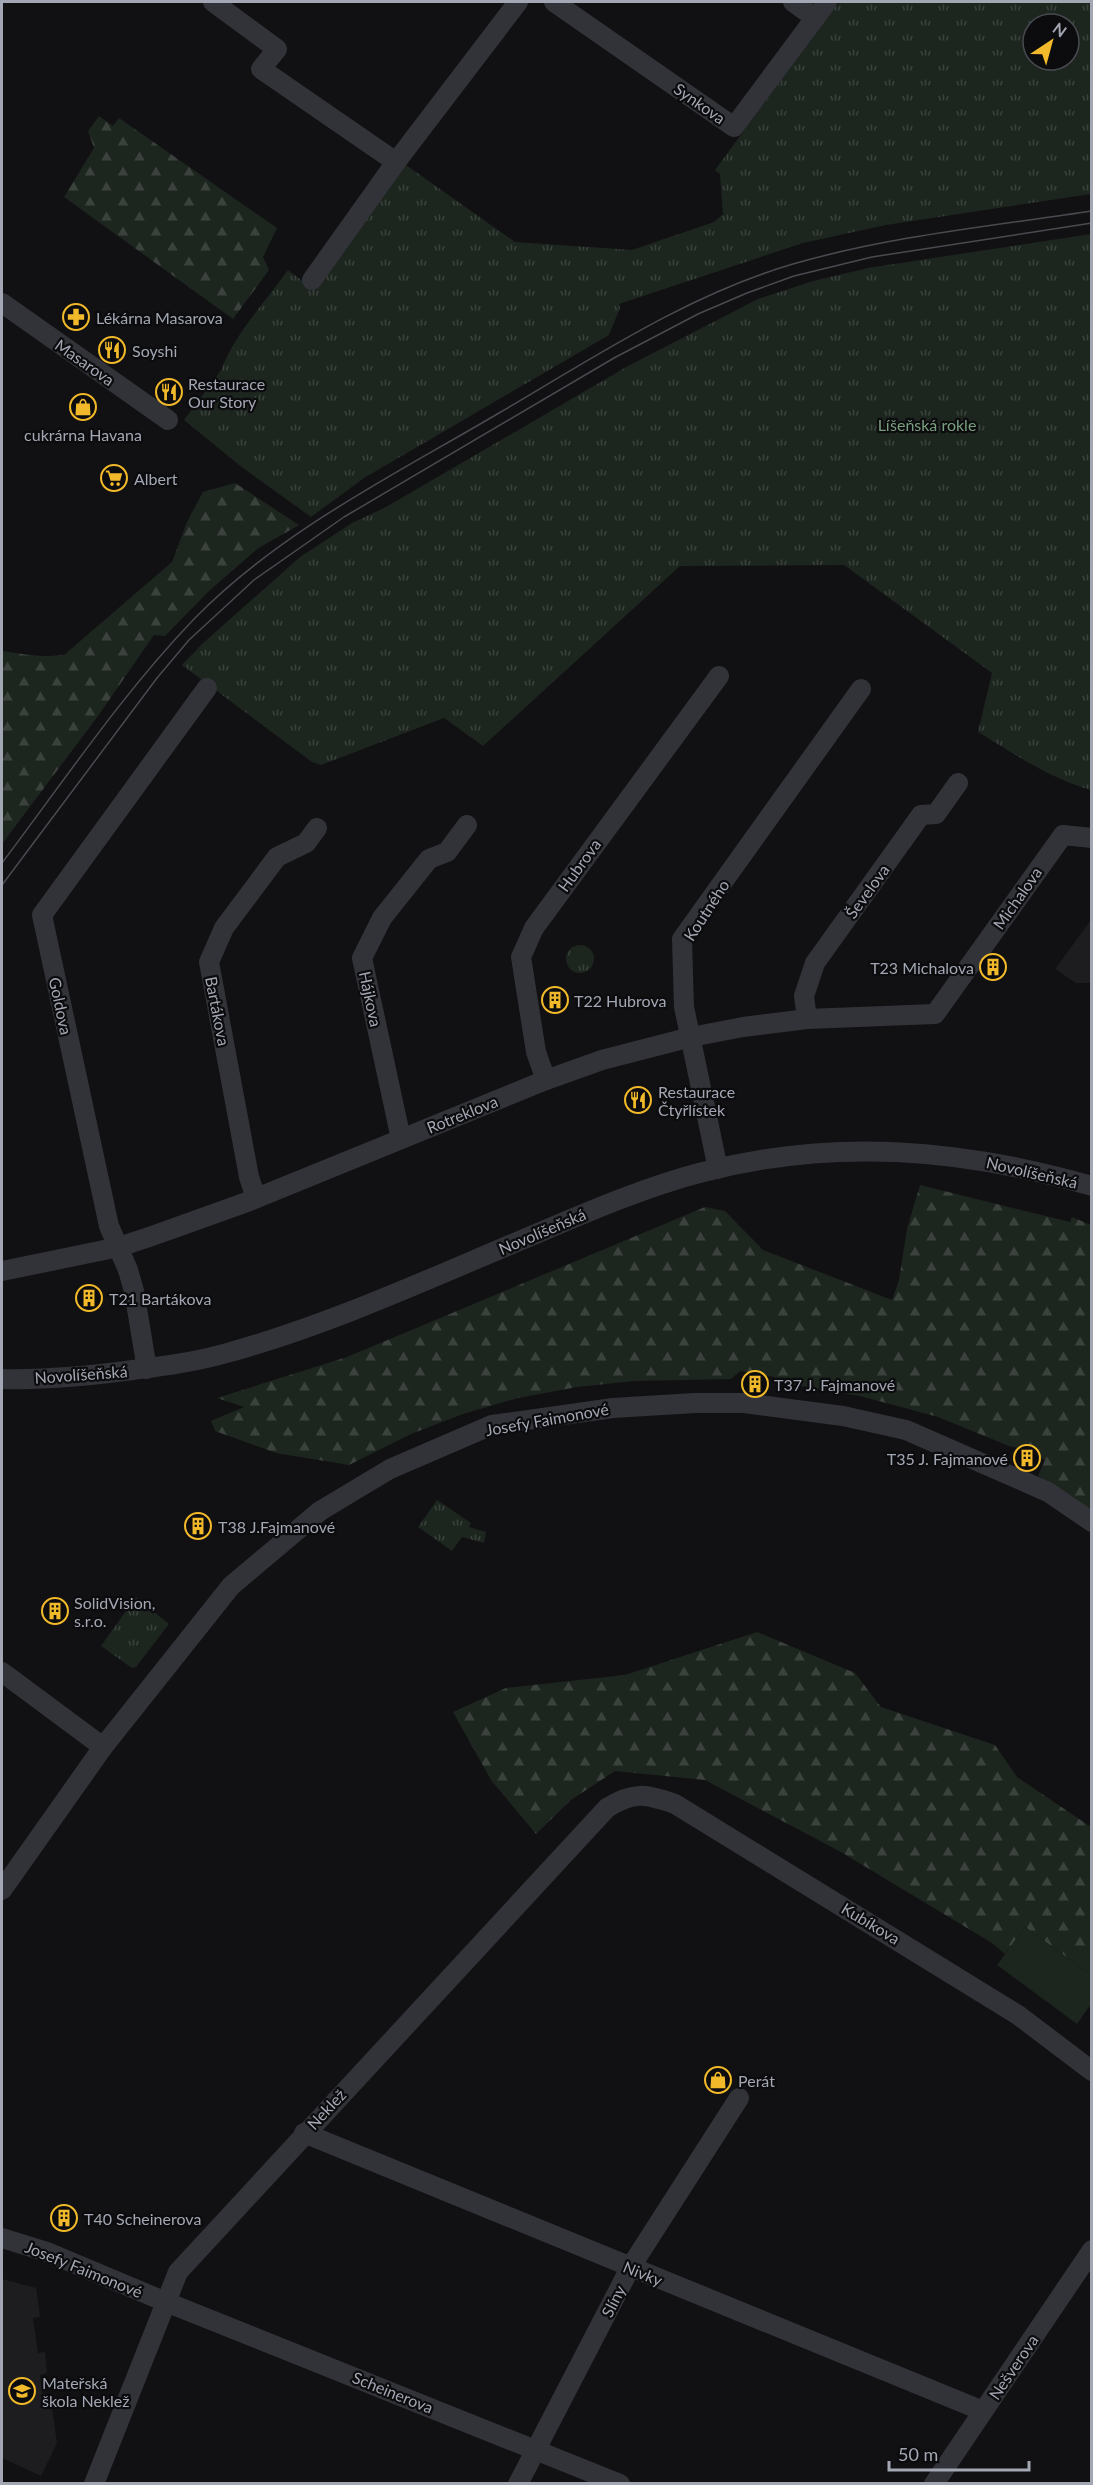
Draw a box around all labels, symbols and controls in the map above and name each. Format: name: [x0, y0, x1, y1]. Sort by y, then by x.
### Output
north arrow: [1021, 12, 1081, 72]
text: N: [1050, 18, 1071, 41]
street label: Synkova: [671, 79, 729, 127]
pharmacy icon: Lékárna Masarova: [61, 302, 91, 332]
place label: Lékárna Masarova: [96, 308, 223, 327]
street label: Masarova: [52, 335, 118, 389]
restaurant icon: Soyshi: [97, 335, 127, 365]
place label: Soyshi: [132, 341, 177, 360]
place label: Restaurace Our Story: [188, 374, 265, 411]
restaurant icon: Restaurace Our Story: [154, 377, 184, 407]
shop icon: cukrárna Havana: [68, 392, 98, 422]
park label: Líšeňská rokle: [878, 415, 976, 434]
place label: cukrárna Havana: [24, 425, 142, 444]
supermarket icon: Albert: [99, 463, 129, 493]
place label: Albert: [134, 469, 178, 488]
street label: Hubrova: [554, 835, 604, 895]
street label: Ševelova: [841, 860, 893, 922]
street label: Michalova: [989, 863, 1045, 933]
street label: Koutného: [679, 876, 733, 944]
building icon: T23 Michalova: [978, 952, 1008, 982]
place label: T23 Michalova: [870, 958, 974, 977]
street label: Hájkova: [356, 969, 386, 1029]
street label: Bartákova: [202, 975, 234, 1047]
street label: Goldova: [46, 976, 76, 1036]
building icon: T22 Hubrova: [540, 985, 570, 1015]
place label: T22 Hubrova: [574, 991, 666, 1010]
place label: Restaurace Čtyřlístek: [658, 1082, 735, 1119]
restaurant icon: Restaurace Čtyřlístek: [623, 1085, 653, 1115]
street label: Rotreklova: [424, 1091, 500, 1137]
street label: Novolíšeňská: [984, 1152, 1080, 1192]
street label: Novolíšeňská: [495, 1204, 589, 1258]
building icon: T21 Bartákova: [74, 1283, 104, 1313]
place label: T21 Bartákova: [109, 1289, 211, 1308]
street label: Novolíšeňská: [34, 1361, 128, 1387]
building icon: T37 J. Fajmanové: [740, 1369, 770, 1399]
place label: T37 J. Fajmanové: [774, 1375, 895, 1394]
street label: Josefy Faimonové: [484, 1399, 610, 1439]
building icon: T35 J. Fajmanové: [1012, 1443, 1042, 1473]
place label: T35 J. Fajmanové: [887, 1449, 1008, 1468]
building icon: T38 J.Fajmanové: [183, 1511, 213, 1541]
place label: T38 J.Fajmanové: [218, 1517, 335, 1536]
place label: SolidVision, s.r.o.: [74, 1593, 155, 1630]
building icon: SolidVision, s.r.o.: [40, 1596, 70, 1626]
street label: Kubíkova: [838, 1898, 904, 1948]
shop icon: Perát: [703, 2065, 733, 2095]
place label: Perát: [738, 2071, 775, 2090]
street label: Neklež: [303, 2085, 349, 2133]
building icon: T40 Scheinerova: [49, 2203, 79, 2233]
place label: T40 Scheinerova: [84, 2209, 201, 2228]
street label: Josefy Faimonové: [23, 2237, 145, 2301]
street label: Nivky: [621, 2257, 666, 2290]
street label: Slíny: [597, 2281, 629, 2320]
street label: Nešverova: [984, 2331, 1042, 2403]
street label: Scheinerova: [350, 2367, 436, 2417]
place label: Mateřská škola Neklež: [42, 2373, 130, 2410]
school or university icon: Mateřská škola Neklež: [7, 2376, 37, 2406]
scale bar: [889, 2434, 1028, 2472]
text: 50 m: [898, 2443, 938, 2465]

